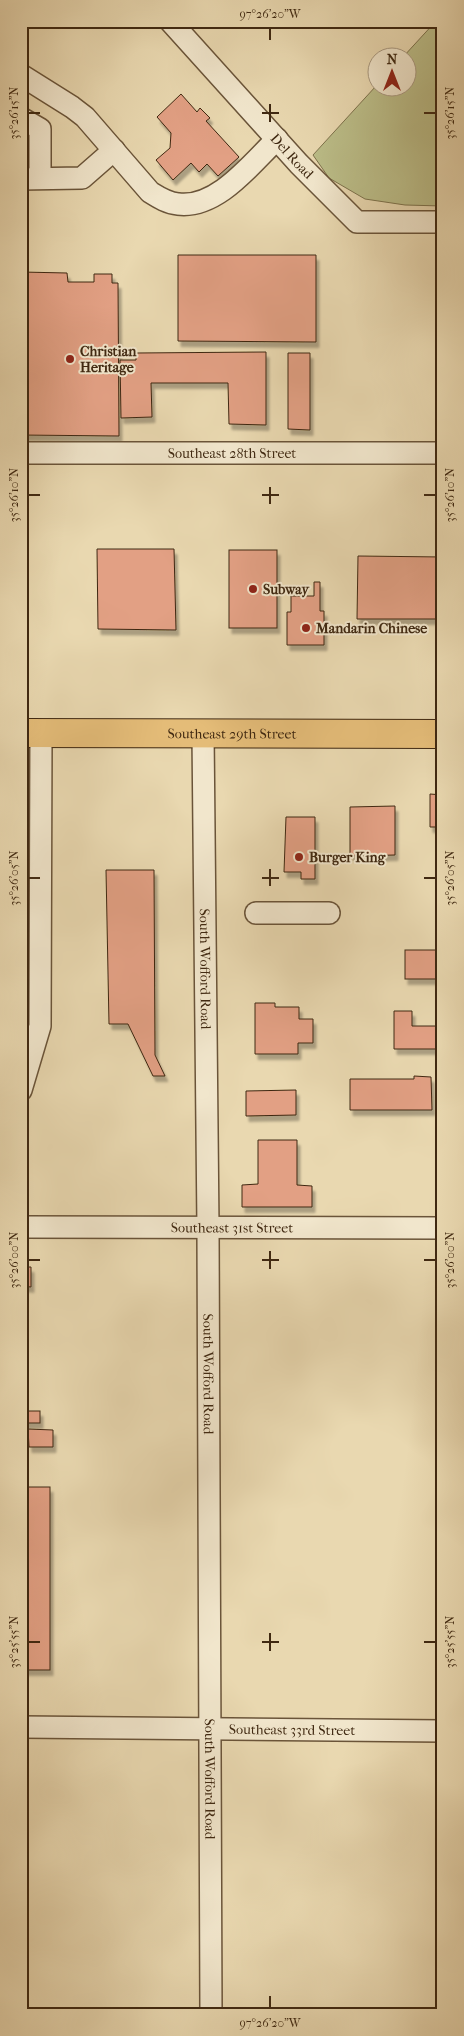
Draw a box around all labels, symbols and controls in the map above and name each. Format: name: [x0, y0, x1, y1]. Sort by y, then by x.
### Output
text: 97°26'20"W: [240, 7, 302, 21]
north arrow: [366, 48, 416, 98]
text: N: [387, 51, 398, 68]
text: 35°26'15"N: [7, 87, 21, 139]
text: 35°26'15"N: [443, 87, 457, 139]
street label: Del Road: [267, 130, 317, 182]
place label: Christian Heritage: [80, 343, 137, 376]
marker: Christian Heritage: [64, 353, 76, 365]
street label: Southeast 28th Street: [168, 445, 296, 462]
text: 35°26'10"N: [7, 468, 21, 522]
text: 35°26'10"N: [443, 468, 457, 522]
place label: Subway: [263, 581, 311, 598]
marker: Subway: [247, 583, 259, 595]
place label: Mandarin Chinese: [315, 620, 427, 637]
marker: Mandarin Chinese: [300, 622, 312, 634]
street label: Southeast 29th Street: [168, 725, 296, 742]
place label: Burger King: [309, 849, 386, 866]
text: 35°26'05"N: [7, 850, 21, 906]
text: 35°26'05"N: [443, 850, 457, 906]
marker: Burger King: [293, 851, 305, 863]
street label: South Wofford Road: [196, 908, 214, 1030]
street label: Southeast 31st Street: [171, 1219, 293, 1236]
text: 35°26'00"N: [7, 1232, 21, 1288]
text: 35°26'00"N: [443, 1232, 457, 1288]
street label: South Wofford Road: [200, 1314, 217, 1435]
text: 35°25'55"N: [7, 1616, 21, 1668]
text: 35°25'55"N: [443, 1616, 457, 1668]
street label: South Wofford Road: [201, 1719, 219, 1840]
street label: Southeast 33rd Street: [229, 1720, 355, 1739]
text: 97°26'20"W: [240, 2016, 302, 2030]

